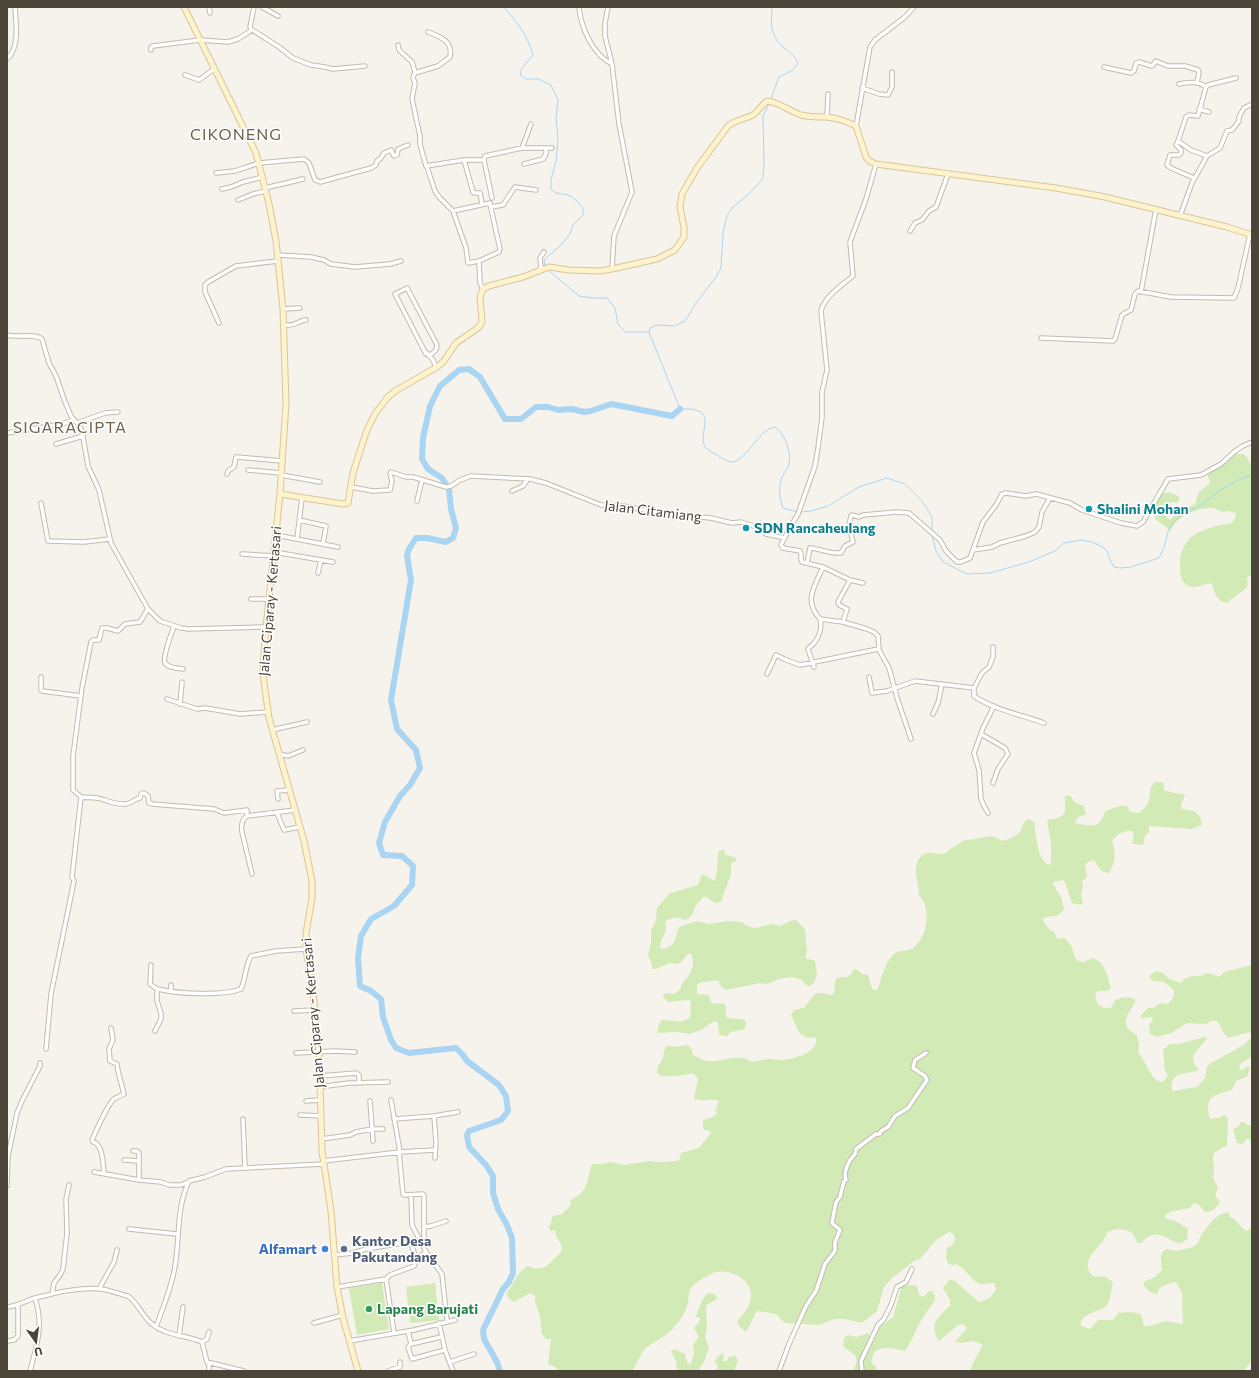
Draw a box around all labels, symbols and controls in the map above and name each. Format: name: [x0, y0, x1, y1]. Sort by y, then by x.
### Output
district label: CIKONENG: [190, 124, 282, 143]
district label: SIGARACIPTA: [13, 417, 127, 436]
street label: Jalan Citamiang: [603, 496, 703, 525]
place label: Shalini Mohan: [1097, 500, 1189, 517]
marker: Shalini Mohan: [1084, 504, 1094, 514]
place label: SDN Rancaheulang: [754, 519, 876, 536]
marker: SDN Rancaheulang: [741, 523, 751, 533]
street label: Jalan Ciparay - Kertasari: [254, 525, 285, 677]
street label: Jalan Ciparay - Kertasari: [297, 937, 328, 1089]
place label: Kantor Desa Pakutandang: [352, 1232, 438, 1265]
place label: Alfamart: [259, 1240, 317, 1257]
marker: Alfamart: [320, 1244, 330, 1254]
marker: Kantor Desa Pakutandang: [339, 1244, 349, 1254]
place label: Lapang Barujati: [377, 1300, 478, 1317]
marker: Lapang Barujati: [364, 1304, 374, 1314]
north arrow: [16, 1322, 56, 1362]
text: U: [33, 1345, 44, 1359]

